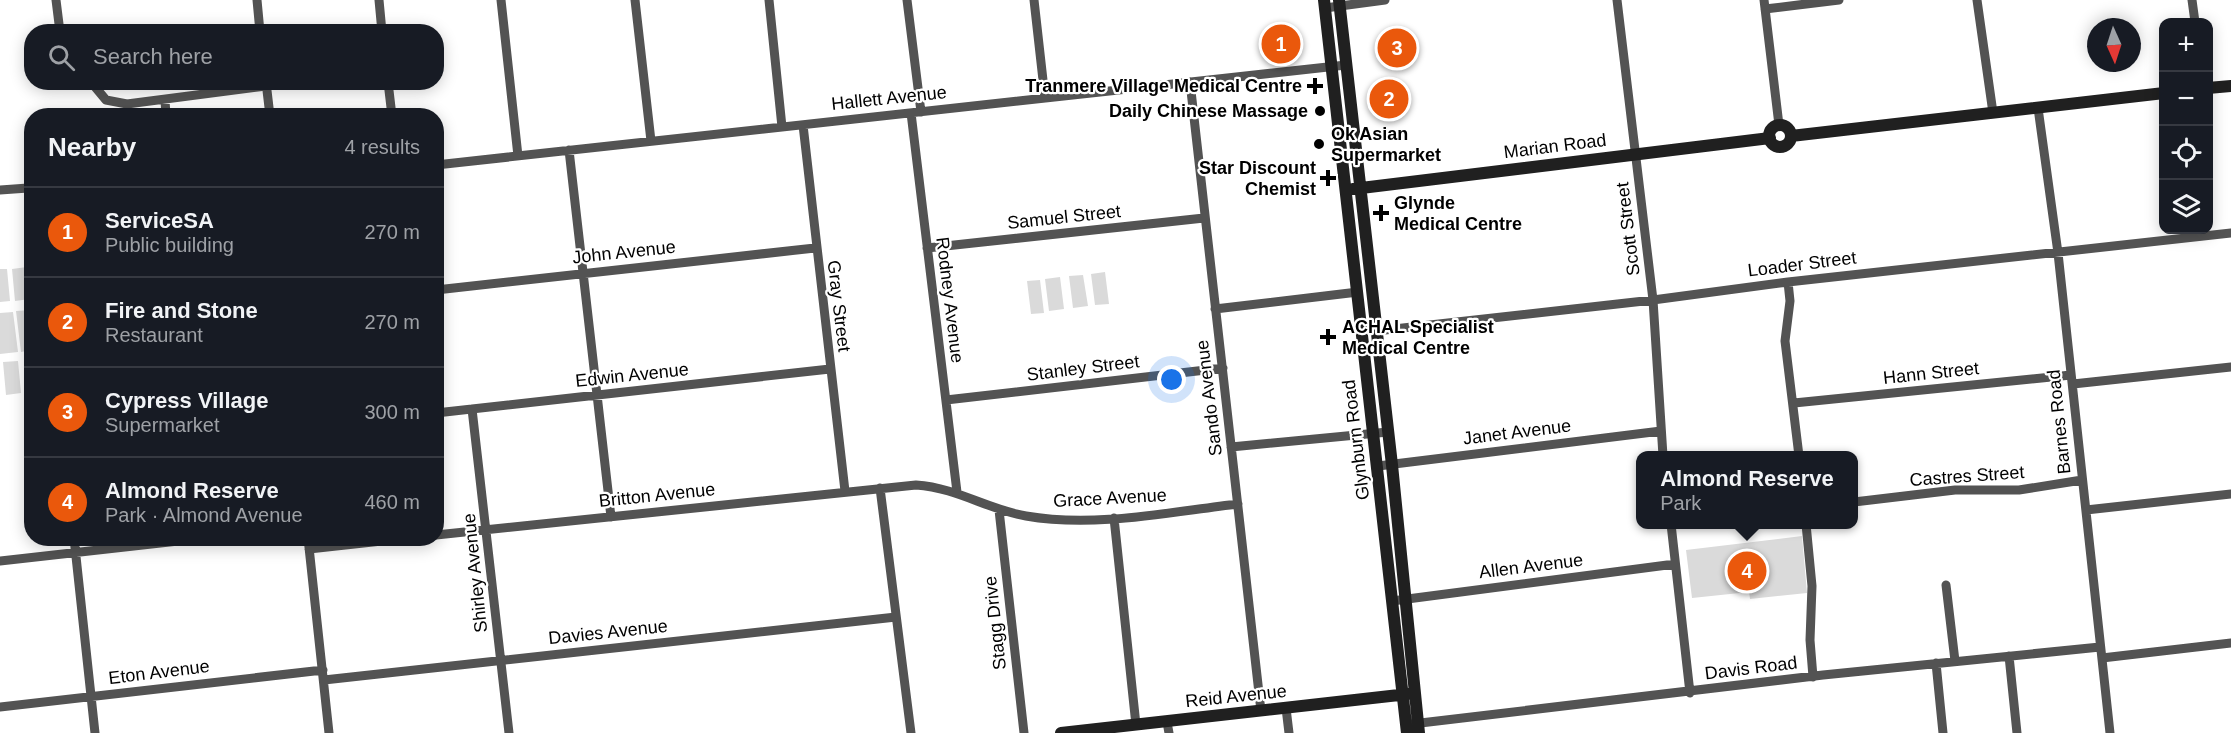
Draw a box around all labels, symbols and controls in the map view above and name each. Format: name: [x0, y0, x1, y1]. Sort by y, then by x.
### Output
north arrow: [2087, 18, 2141, 72]
map controls: [2159, 18, 2213, 234]
button: +: [2159, 18, 2213, 72]
pin: 1: [1262, 22, 1300, 66]
search box: [24, 24, 444, 90]
pin: 3: [1378, 26, 1416, 70]
icon: search: [45, 41, 78, 74]
text: Search here: [93, 44, 213, 69]
button: −: [2159, 72, 2213, 126]
place label: Tranmere Village Medical Centre: [1025, 76, 1302, 96]
pin: 2: [1370, 76, 1408, 122]
marker: Tranmere Village Medical Centre: [1306, 77, 1324, 95]
street label: Hallett Avenue: [830, 82, 948, 114]
place label: Daily Chinese Massage: [1109, 101, 1308, 121]
marker: Daily Chinese Massage: [1313, 104, 1327, 118]
place label: Ok Asian Supermarket: [1331, 124, 1441, 165]
button: locate: [2159, 126, 2213, 180]
street label: Marian Road: [1503, 130, 1607, 162]
text: Nearby: [48, 132, 136, 162]
text: 4 results: [344, 136, 420, 158]
marker: Ok Asian Supermarket: [1312, 137, 1326, 151]
place label: Star Discount Chemist: [1199, 158, 1316, 199]
marker: Star Discount Chemist: [1321, 171, 1335, 185]
button: layers: [2159, 180, 2213, 234]
street label: Scott Street: [1612, 181, 1644, 277]
place label: Glynde Medical Centre: [1394, 193, 1522, 234]
street label: Samuel Street: [1006, 201, 1122, 233]
marker: Glynde Medical Centre: [1372, 204, 1390, 222]
text: ServiceSA: [105, 208, 214, 233]
text: 1: [62, 221, 73, 243]
text: 270 m: [364, 221, 420, 243]
text: Public building: [105, 234, 234, 256]
street label: Rodney Avenue: [932, 236, 968, 364]
street label: John Avenue: [571, 237, 677, 267]
street label: Loader Street: [1747, 247, 1857, 281]
street label: Gray Street: [823, 259, 855, 353]
text: Fire and Stone: [105, 298, 258, 323]
text: 2: [62, 311, 73, 333]
text: 270 m: [364, 311, 420, 333]
place label: ACHAL Specialist Medical Centre: [1342, 317, 1494, 358]
text: Restaurant: [105, 324, 203, 346]
marker: ACHAL Specialist Medical Centre: [1319, 328, 1337, 346]
street label: Sando Avenue: [1192, 339, 1226, 457]
street label: Stanley Street: [1026, 351, 1140, 385]
street label: Hann Street: [1882, 358, 1980, 388]
street label: Edwin Avenue: [574, 359, 690, 391]
your location: [1157, 365, 1186, 394]
street label: Barnes Road: [2044, 369, 2074, 475]
street label: Glynburn Road: [1339, 379, 1373, 501]
text: Cypress Village: [105, 388, 268, 413]
text: 3: [62, 401, 73, 423]
text: 300 m: [364, 401, 420, 423]
text: Supermarket: [105, 414, 220, 436]
street label: Janet Avenue: [1462, 415, 1572, 449]
popup: [1636, 451, 1858, 529]
street label: Castres Street: [1909, 462, 2025, 490]
text: Almond Reserve: [1660, 466, 1834, 491]
text: Almond Reserve: [105, 478, 279, 503]
street label: Britton Avenue: [598, 479, 716, 511]
street label: Grace Avenue: [1053, 485, 1167, 511]
text: 4: [62, 491, 73, 513]
text: 460 m: [364, 491, 420, 513]
text: Park: [1660, 492, 1701, 514]
text: Park · Almond Avenue: [105, 504, 303, 526]
street label: Shirley Avenue: [459, 512, 491, 634]
pin: 4: [1728, 548, 1766, 594]
street label: Allen Avenue: [1478, 550, 1584, 582]
street label: Stagg Drive: [980, 575, 1010, 671]
street label: Davies Avenue: [547, 616, 669, 648]
street label: Davis Road: [1704, 652, 1798, 684]
street label: Eton Avenue: [107, 656, 211, 688]
street label: Reid Avenue: [1184, 681, 1288, 711]

